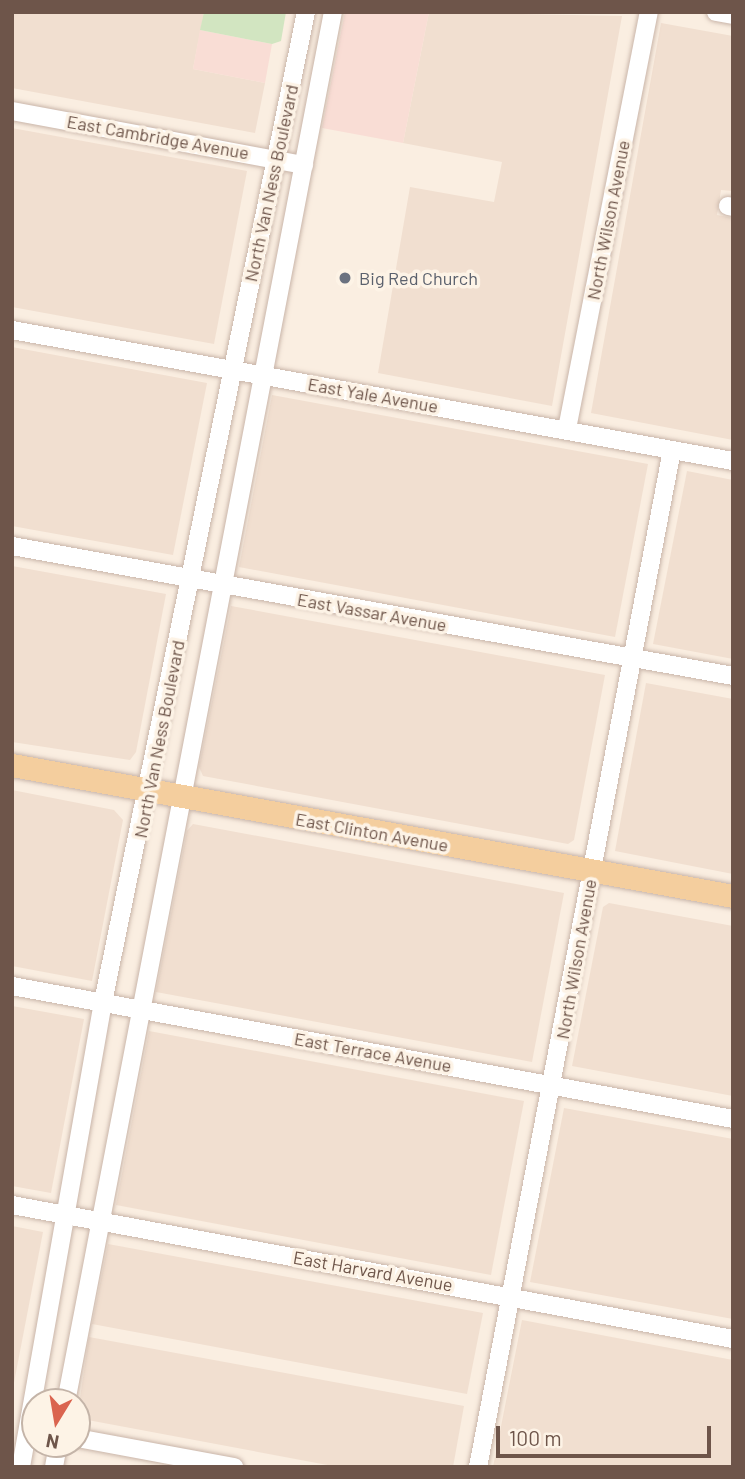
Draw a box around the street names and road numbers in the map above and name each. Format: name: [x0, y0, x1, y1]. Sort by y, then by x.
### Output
street label: North Van Ness Boulevard: [240, 82, 302, 284]
street label: East Cambridge Avenue: [65, 110, 251, 164]
street label: North Wilson Avenue: [582, 138, 634, 302]
street label: East Yale Avenue: [306, 373, 440, 417]
street label: East Vassar Avenue: [296, 588, 448, 636]
street label: North Van Ness Boulevard: [129, 638, 189, 840]
street label: East Clinton Avenue: [294, 808, 450, 856]
street label: North Wilson Avenue: [551, 877, 601, 1041]
street label: East Terrace Avenue: [293, 1028, 453, 1076]
street label: East Harvard Avenue: [292, 1246, 454, 1296]

